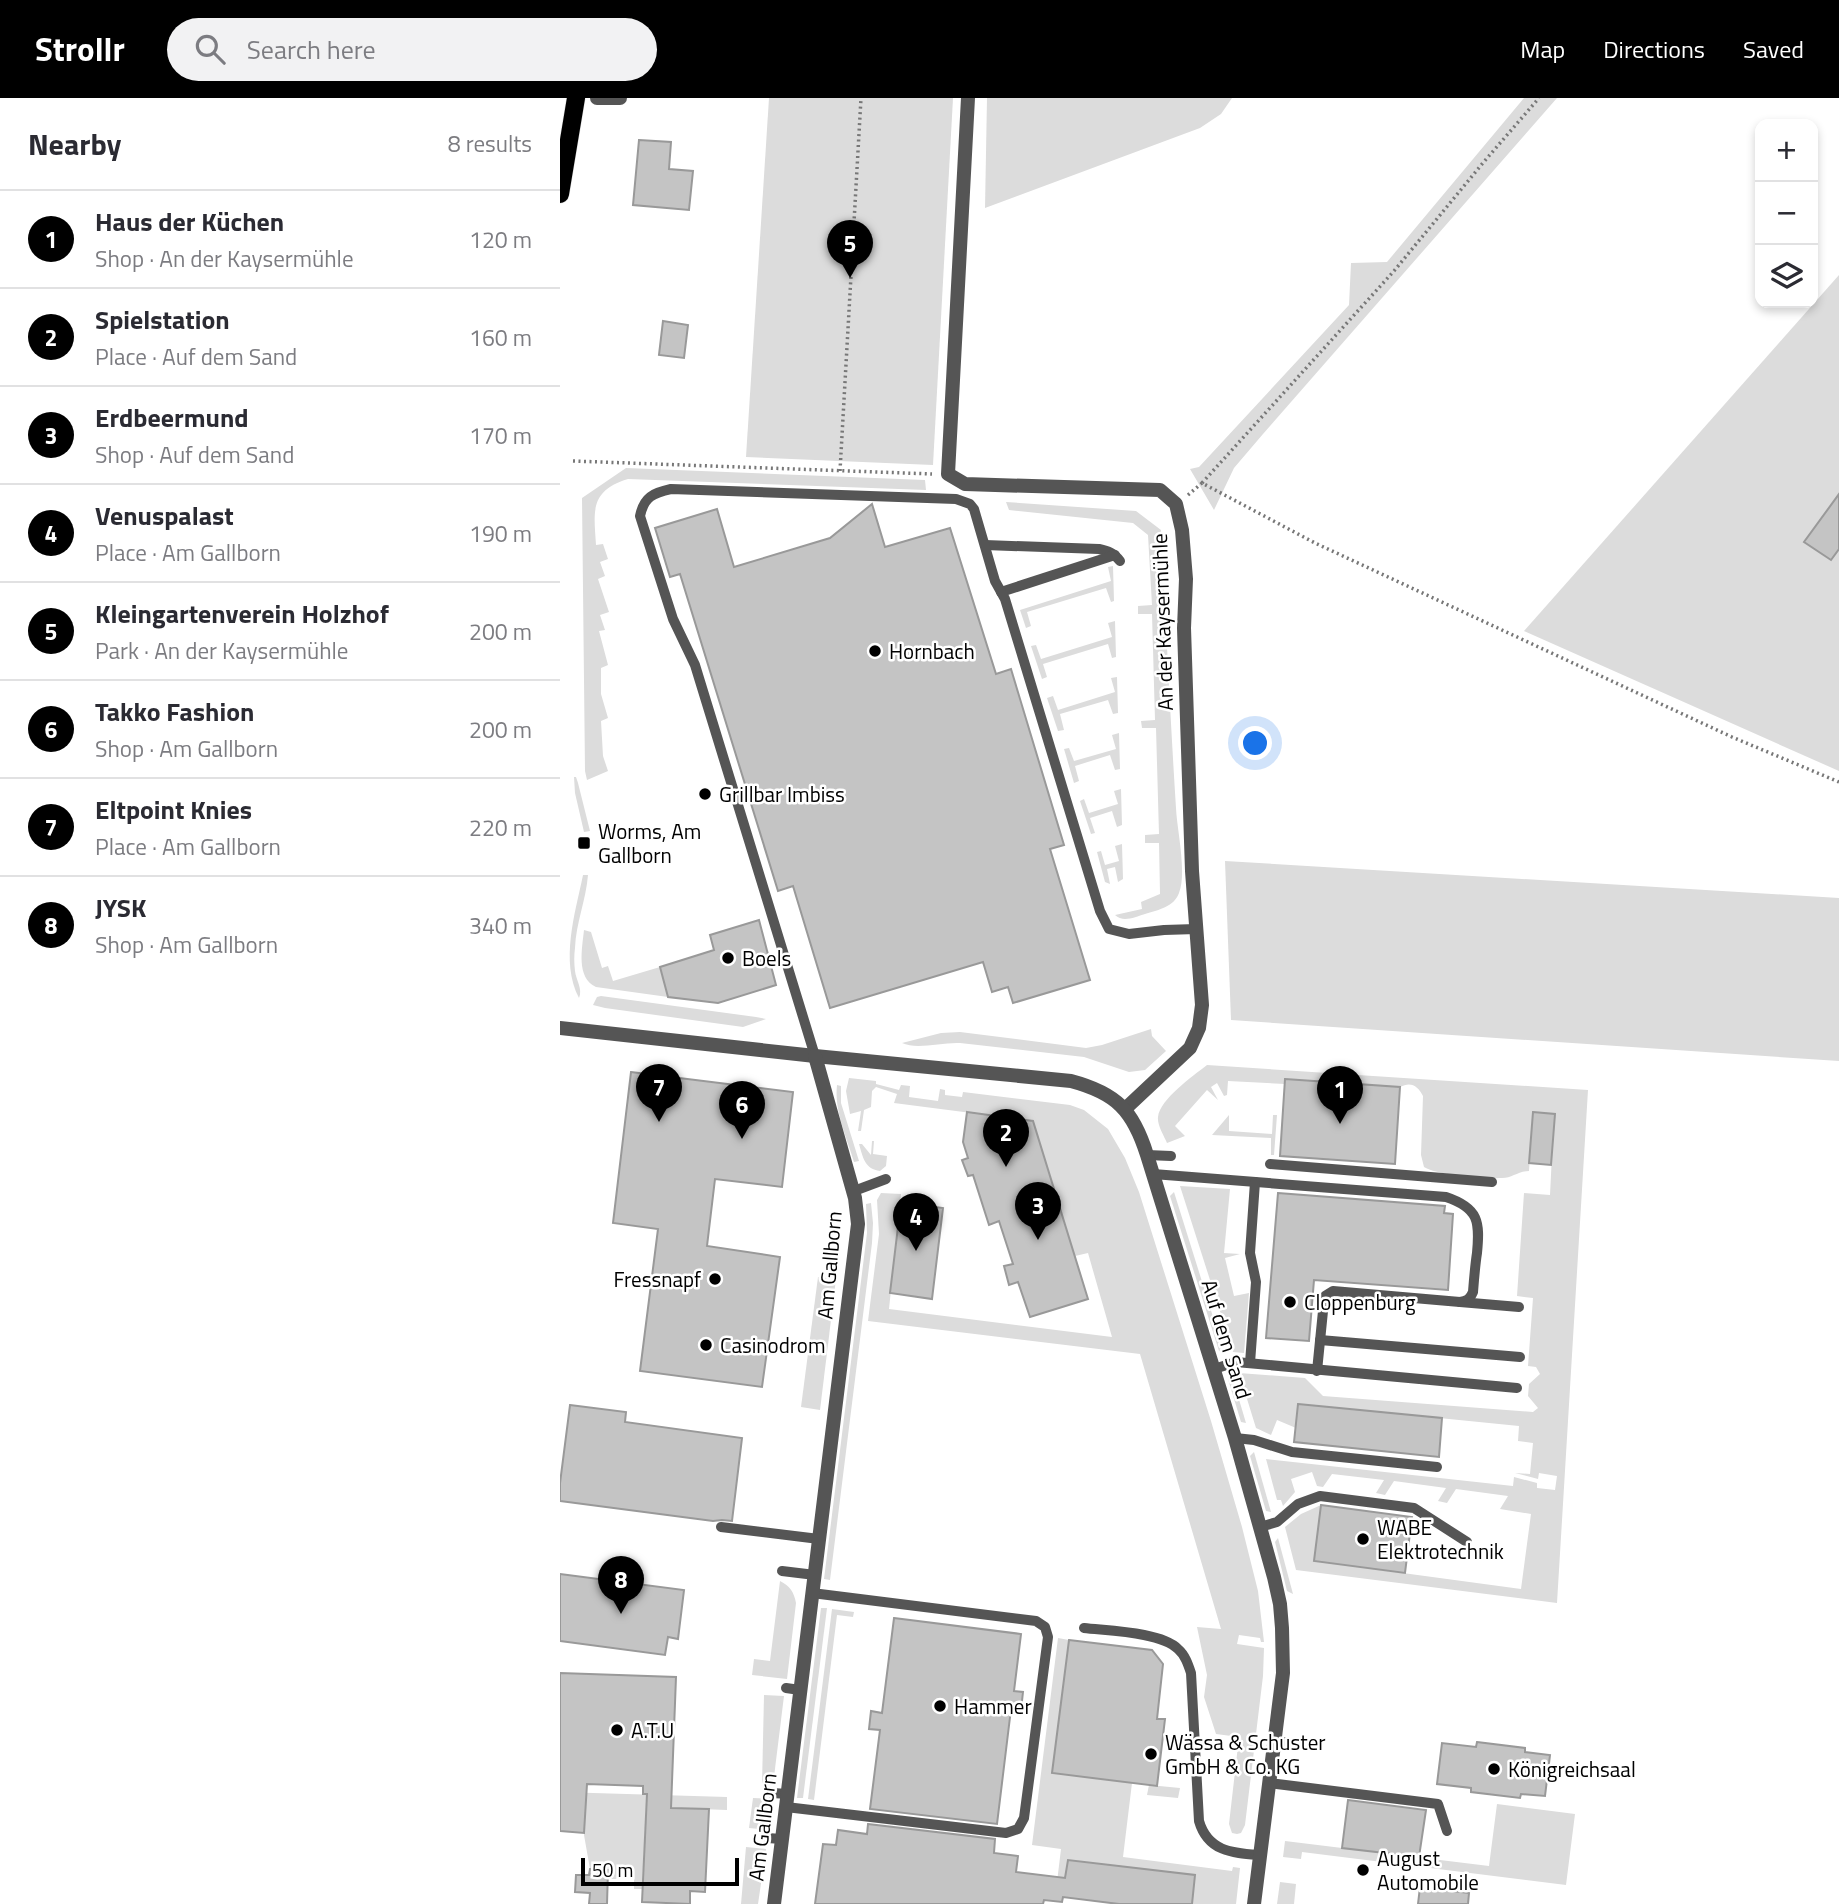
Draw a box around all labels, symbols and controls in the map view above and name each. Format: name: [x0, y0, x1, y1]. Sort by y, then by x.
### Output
search box: [167, 18, 657, 81]
text: Strollr: [35, 24, 125, 74]
icon: search: [191, 30, 229, 68]
text: Search here: [247, 30, 376, 69]
text: Map: [1520, 31, 1565, 67]
text: Directions: [1603, 31, 1705, 67]
text: Saved: [1743, 31, 1804, 67]
map controls: [1755, 119, 1818, 308]
button: +: [1755, 119, 1818, 182]
text: Nearby: [28, 121, 121, 167]
text: 8 results: [448, 126, 532, 161]
button: −: [1755, 182, 1818, 245]
text: Haus der Küchen: [95, 202, 284, 241]
pin: 5: [827, 220, 873, 278]
text: 1: [45, 222, 57, 257]
text: 120 m: [469, 222, 532, 257]
text: Shop · An der Kaysermühle: [95, 241, 354, 276]
button: layers: [1755, 245, 1818, 308]
text: Spielstation: [95, 300, 230, 339]
text: 2: [45, 320, 57, 355]
text: 160 m: [469, 320, 532, 355]
text: Place · Auf dem Sand: [95, 339, 297, 374]
text: Erdbeermund: [95, 398, 249, 437]
text: 3: [45, 418, 57, 453]
text: 170 m: [469, 418, 532, 453]
text: Shop · Auf dem Sand: [95, 437, 294, 472]
text: Venuspalast: [95, 496, 234, 535]
text: 4: [45, 516, 57, 551]
text: 190 m: [469, 516, 532, 551]
street label: An der Kaysermühle: [1143, 533, 1181, 711]
text: Place · Am Gallborn: [95, 535, 281, 570]
text: Kleingartenverein Holzhof: [95, 594, 389, 633]
text: 5: [45, 614, 57, 649]
text: 200 m: [469, 614, 532, 649]
text: Park · An der Kaysermühle: [95, 633, 348, 668]
place label: Hornbach: [889, 635, 975, 667]
marker: Hornbach: [867, 643, 883, 659]
text: Takko Fashion: [95, 692, 254, 731]
text: 6: [45, 712, 57, 747]
text: 200 m: [469, 712, 532, 747]
your location: [1238, 726, 1272, 760]
text: Shop · Am Gallborn: [95, 731, 278, 766]
place label: Grillbar Imbiss: [719, 778, 845, 810]
marker: Grillbar Imbiss: [697, 786, 713, 802]
text: Eltpoint Knies: [95, 790, 252, 829]
text: 7: [45, 810, 57, 845]
text: 220 m: [469, 810, 532, 845]
place label: Worms, Am Gallborn: [598, 815, 701, 871]
text: Place · Am Gallborn: [95, 829, 281, 864]
marker: Worms, Am Gallborn: [576, 835, 592, 851]
text: JYSK: [95, 888, 146, 927]
text: 8: [45, 908, 57, 943]
text: 340 m: [469, 908, 532, 943]
text: Shop · Am Gallborn: [95, 927, 278, 962]
place label: Boels: [742, 942, 791, 974]
marker: Boels: [720, 950, 736, 966]
pin: 7: [636, 1064, 682, 1122]
pin: 1: [1317, 1066, 1363, 1124]
pin: 6: [719, 1081, 765, 1139]
pin: 2: [983, 1109, 1029, 1167]
pin: 3: [1015, 1182, 1061, 1240]
pin: 4: [893, 1193, 939, 1251]
street label: Am Gallborn: [808, 1210, 850, 1320]
place label: Fressnapf: [613, 1263, 701, 1295]
marker: Fressnapf: [707, 1271, 723, 1287]
street label: Auf dem Sand: [1194, 1275, 1260, 1403]
place label: Cloppenburg: [1304, 1286, 1416, 1318]
marker: Cloppenburg: [1282, 1294, 1298, 1310]
place label: Casinodrom: [720, 1329, 825, 1361]
marker: Casinodrom: [698, 1337, 714, 1353]
place label: WABE Elektrotechnik: [1377, 1511, 1504, 1567]
marker: WABE Elektrotechnik: [1355, 1531, 1371, 1547]
pin: 8: [598, 1556, 644, 1614]
place label: Hammer: [954, 1690, 1032, 1722]
marker: Hammer: [932, 1698, 948, 1714]
place label: A.T.U: [631, 1714, 674, 1746]
marker: A.T.U: [609, 1722, 625, 1738]
place label: Wässa & Schuster GmbH & Co. KG: [1165, 1726, 1326, 1782]
marker: Wässa & Schuster GmbH & Co. KG: [1143, 1746, 1159, 1762]
place label: Königreichsaal: [1508, 1753, 1636, 1785]
marker: Königreichsaal: [1486, 1761, 1502, 1777]
street label: Am Gallborn: [740, 1771, 784, 1883]
place label: August Automobile: [1377, 1842, 1479, 1898]
scale bar: [581, 1855, 738, 1887]
text: 50 m: [592, 1855, 633, 1884]
marker: August Automobile: [1355, 1862, 1371, 1878]

